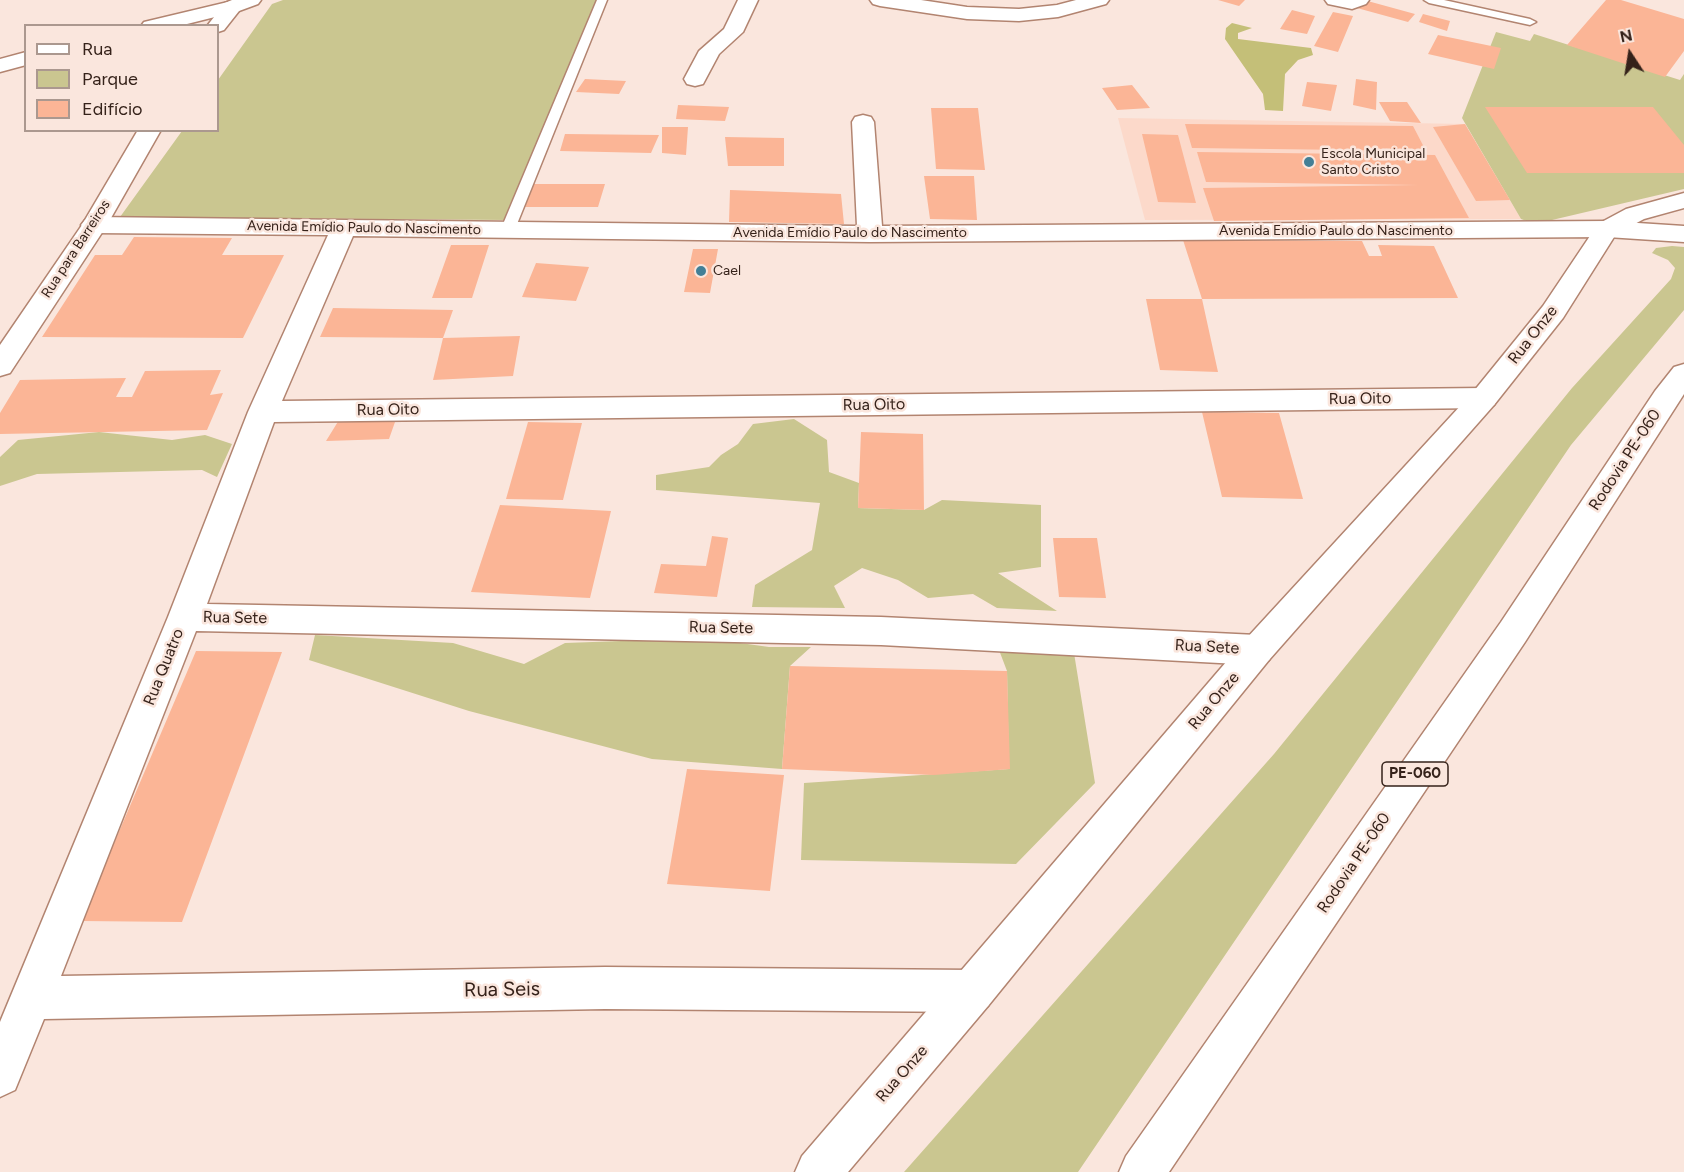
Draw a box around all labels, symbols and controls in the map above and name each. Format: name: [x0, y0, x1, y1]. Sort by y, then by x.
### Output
legend: [24, 24, 219, 132]
north arrow: [1600, 24, 1660, 84]
text: N: [1618, 25, 1634, 46]
text: Rua: [82, 38, 113, 60]
text: Parque: [82, 68, 138, 90]
text: Edifício: [82, 98, 143, 120]
place label: Escola Municipal Santo Cristo: [1321, 146, 1425, 178]
marker: Escola Municipal Santo Cristo: [1302, 155, 1316, 169]
street label: Rua para Barreiros: [38, 197, 114, 301]
street label: Avenida Emídio Paulo do Nascimento: [247, 218, 481, 238]
street label: Avenida Emídio Paulo do Nascimento: [1219, 223, 1453, 239]
street label: Avenida Emídio Paulo do Nascimento: [733, 225, 967, 241]
place label: Cael: [713, 263, 741, 279]
marker: Cael: [694, 264, 708, 278]
street label: Rua Onze: [1504, 302, 1562, 368]
street label: Rua Oito: [1329, 389, 1391, 409]
street label: Rua Oito: [843, 395, 905, 415]
street label: Rua Oito: [357, 400, 419, 420]
street label: Rodovia PE-060: [1585, 406, 1665, 514]
street label: Rua Sete: [203, 608, 267, 628]
street label: Rua Sete: [689, 618, 753, 638]
street label: Rua Quatro: [140, 626, 188, 708]
street label: Rua Sete: [1174, 636, 1240, 658]
street label: Rua Onze: [1184, 668, 1244, 734]
road number: PE-060: [1382, 762, 1448, 786]
street label: Rodovia PE-060: [1313, 809, 1395, 917]
street label: Rua Seis: [464, 977, 540, 1003]
street label: Rua Onze: [872, 1042, 932, 1106]

